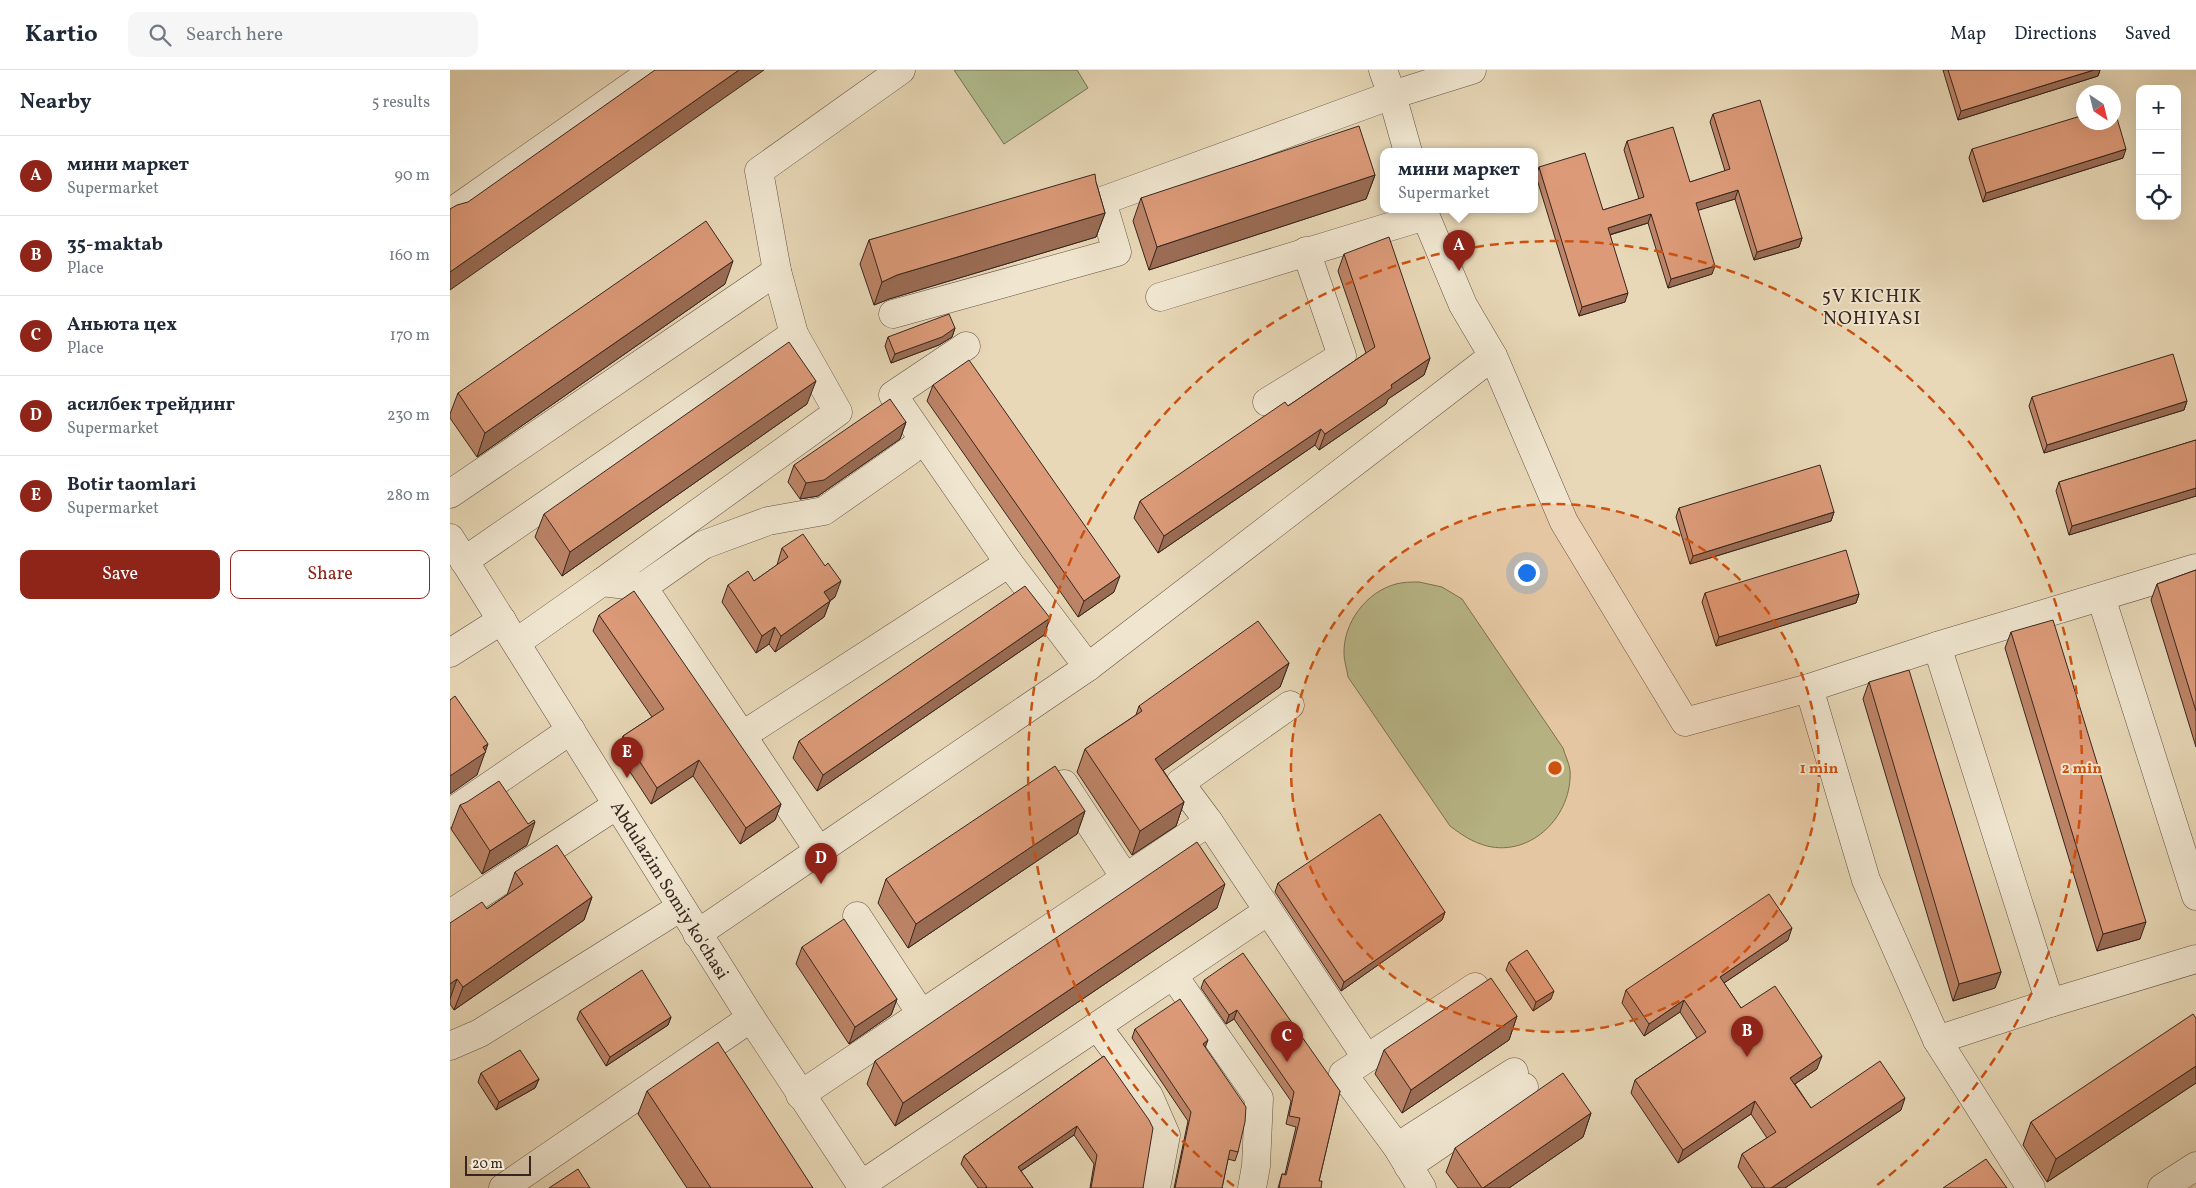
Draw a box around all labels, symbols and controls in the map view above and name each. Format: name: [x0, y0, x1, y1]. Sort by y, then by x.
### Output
search box: [128, 12, 478, 57]
text: Kartio: [25, 18, 98, 52]
icon: search: [146, 21, 174, 49]
text: Search here: [186, 22, 283, 48]
text: Map: [1950, 22, 1986, 47]
text: Directions: [2014, 22, 2097, 47]
text: Saved: [2125, 22, 2171, 47]
north arrow: [2076, 85, 2121, 130]
map controls: [2136, 85, 2181, 220]
button: +: [2136, 85, 2181, 130]
text: Nearby: [20, 88, 91, 117]
text: 5 results: [372, 92, 430, 114]
button: −: [2136, 130, 2181, 175]
popup: [1380, 148, 1538, 213]
text: мини маркет: [67, 152, 189, 178]
text: мини маркет: [1398, 157, 1520, 183]
text: A: [30, 165, 42, 187]
text: 90 m: [394, 165, 430, 187]
button: locate: [2136, 175, 2181, 220]
text: Supermarket: [67, 178, 159, 200]
text: Supermarket: [1398, 183, 1490, 205]
pin: A: [1443, 230, 1475, 271]
text: 35-maktab: [67, 232, 163, 258]
text: B: [31, 245, 41, 267]
text: 160 m: [389, 245, 430, 267]
text: Place: [67, 258, 104, 280]
district label: 5V KICHIK NOHIYASI: [1822, 284, 1922, 332]
text: Аньюта цех: [67, 312, 177, 338]
text: C: [31, 325, 41, 347]
text: 170 m: [390, 325, 430, 347]
text: Place: [67, 338, 104, 360]
text: асилбек трейдинг: [67, 392, 235, 418]
text: D: [30, 405, 42, 427]
text: 230 m: [387, 405, 430, 427]
text: Supermarket: [67, 418, 159, 440]
text: Botir taomlari: [67, 472, 197, 498]
text: E: [31, 485, 41, 507]
text: 280 m: [386, 485, 430, 507]
text: Supermarket: [67, 498, 159, 520]
button: Save: [20, 550, 220, 599]
button: Share: [230, 550, 430, 599]
your location: [1514, 560, 1540, 586]
pin: E: [611, 737, 643, 778]
centre of rings: [1546, 759, 1564, 777]
text: 1 min: [1800, 759, 1838, 780]
text: 2 min: [2062, 759, 2102, 780]
street label: Abdulazim Somiy ko'chasi: [603, 797, 734, 985]
pin: D: [805, 843, 837, 884]
pin: B: [1731, 1016, 1763, 1057]
pin: C: [1271, 1021, 1303, 1062]
scale bar: [465, 1153, 531, 1176]
text: 20 m: [472, 1155, 503, 1174]

